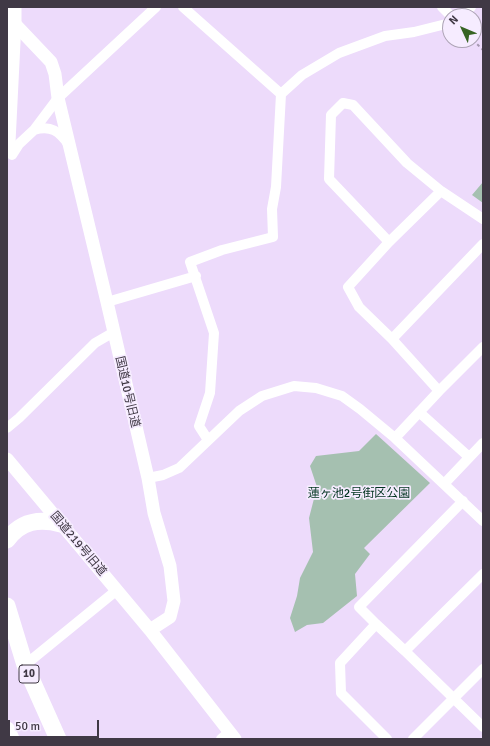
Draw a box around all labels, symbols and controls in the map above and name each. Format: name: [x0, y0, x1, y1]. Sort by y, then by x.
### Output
north arrow: [442, 8, 482, 48]
text: N: [446, 13, 461, 27]
street label: 国道10号旧道: [112, 355, 142, 429]
park label: 蓮ヶ池2号街区公園: [308, 487, 410, 501]
street label: 国道219号旧道: [47, 509, 109, 579]
road number: 10: [19, 665, 39, 683]
scale bar: [10, 712, 101, 738]
text: 50 m: [15, 719, 40, 734]

